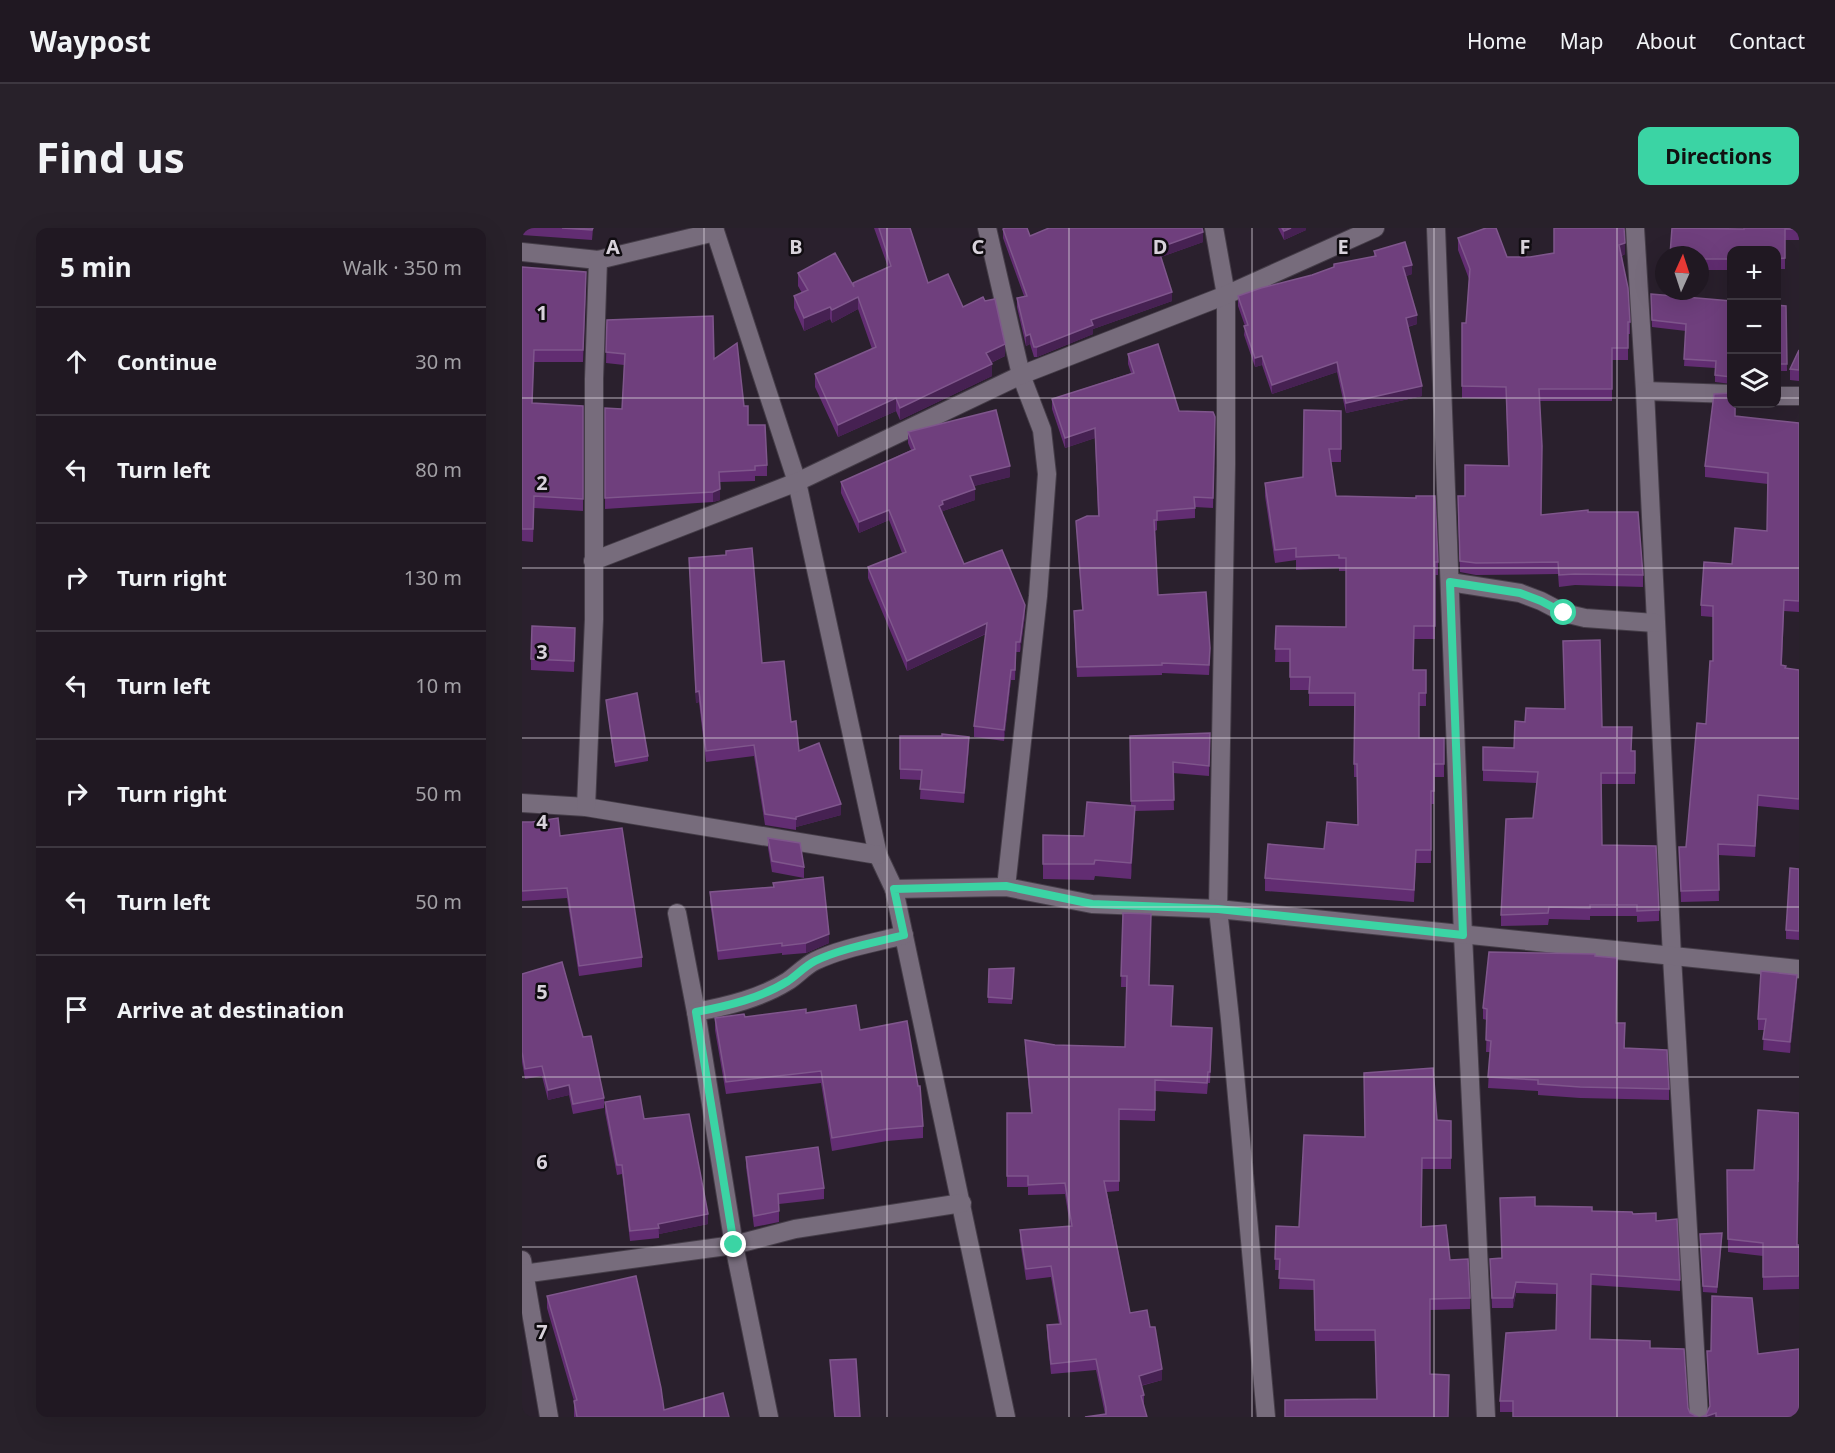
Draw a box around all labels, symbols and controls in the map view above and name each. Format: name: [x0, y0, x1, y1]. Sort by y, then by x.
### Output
text: Waypost: [30, 22, 151, 60]
text: Home: [1467, 27, 1527, 55]
text: Map: [1560, 27, 1603, 55]
text: About: [1636, 27, 1696, 55]
text: Contact: [1729, 27, 1805, 55]
button: Directions: [1638, 127, 1799, 185]
text: Find us: [36, 128, 185, 185]
text: A: [606, 233, 620, 260]
text: B: [789, 233, 803, 260]
text: C: [972, 233, 985, 260]
text: D: [1153, 233, 1167, 260]
text: E: [1337, 233, 1349, 260]
text: F: [1520, 233, 1530, 260]
north arrow: [1655, 246, 1709, 300]
map controls: [1727, 246, 1781, 408]
button: +: [1727, 246, 1781, 300]
text: 5 min: [60, 249, 132, 285]
text: Walk · 350 m: [343, 254, 462, 281]
text: 1: [536, 299, 548, 326]
button: −: [1727, 300, 1781, 354]
icon: ahead: [60, 345, 93, 378]
text: Continue: [117, 346, 217, 376]
text: 30 m: [415, 348, 462, 375]
button: layers: [1727, 354, 1781, 408]
icon: left: [60, 453, 93, 486]
text: Turn left: [117, 454, 211, 484]
text: 80 m: [415, 456, 462, 483]
text: 2: [536, 469, 548, 496]
icon: right: [60, 561, 93, 594]
text: Turn right: [117, 562, 227, 592]
text: 130 m: [404, 564, 462, 591]
route start: [1550, 599, 1576, 625]
text: 3: [536, 638, 548, 665]
icon: left: [60, 669, 93, 702]
text: Turn left: [117, 670, 211, 700]
text: 10 m: [415, 672, 462, 699]
icon: right: [60, 777, 93, 810]
text: Turn right: [117, 778, 227, 808]
text: 50 m: [415, 780, 462, 807]
text: 4: [536, 808, 548, 835]
icon: left: [60, 885, 93, 918]
text: Turn left: [117, 886, 211, 916]
text: 50 m: [415, 888, 462, 915]
text: 5: [536, 978, 548, 1005]
icon: arrive: [60, 993, 93, 1026]
text: Arrive at destination: [117, 994, 344, 1024]
text: 6: [536, 1148, 548, 1175]
route end: [720, 1231, 746, 1257]
text: 7: [536, 1318, 548, 1345]

